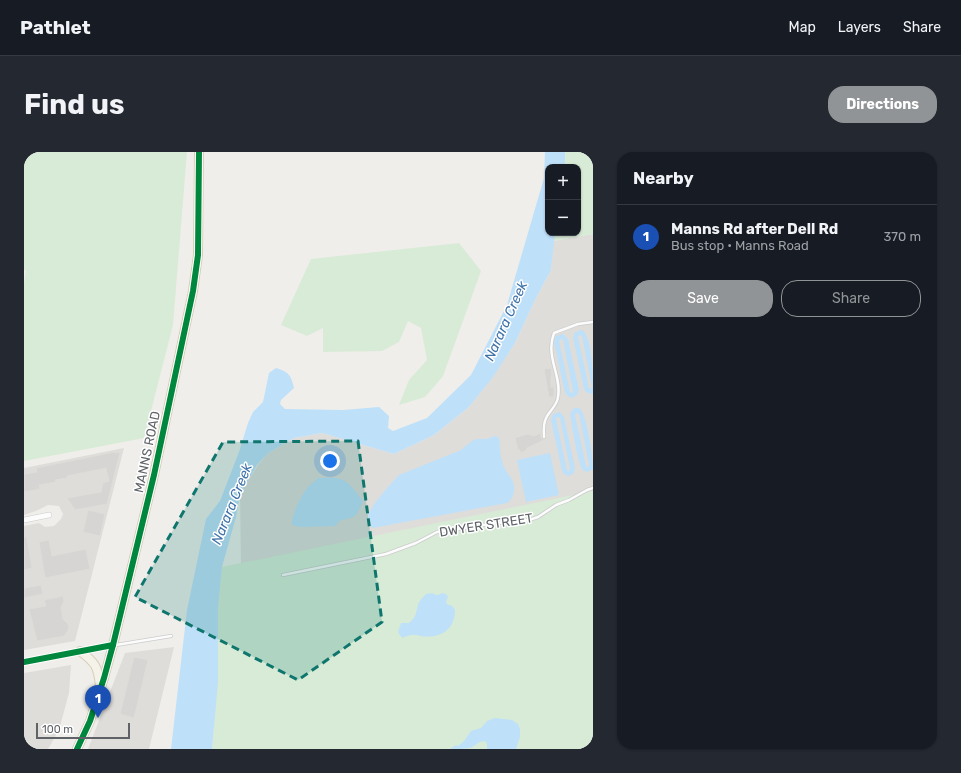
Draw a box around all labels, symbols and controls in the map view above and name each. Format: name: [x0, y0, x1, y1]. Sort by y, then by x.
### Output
text: Pathlet: [20, 16, 91, 39]
text: Map: [789, 19, 816, 36]
text: Layers: [838, 19, 881, 36]
text: Share: [903, 19, 941, 36]
button: Directions: [828, 86, 937, 123]
text: Find us: [24, 88, 124, 121]
map controls: [545, 164, 581, 236]
button: +: [545, 164, 581, 200]
text: Nearby: [633, 168, 694, 188]
button: −: [545, 200, 581, 236]
text: Manns Rd after Dell Rd: [671, 220, 838, 238]
text: 1: [643, 229, 649, 244]
text: 370 m: [884, 229, 921, 244]
text: Bus stop · Manns Road: [671, 238, 809, 253]
water label: Narara Creek: [481, 278, 532, 364]
button: Save: [633, 280, 773, 317]
button: Share: [781, 280, 921, 317]
street label: MANNS ROAD: [131, 410, 163, 494]
your location: [320, 451, 340, 471]
water label: Narara Creek: [208, 460, 256, 547]
street label: DWYER STREET: [438, 510, 534, 540]
pin: 1: [85, 685, 111, 718]
scale bar: [36, 721, 130, 740]
text: 100 m: [42, 723, 73, 736]

